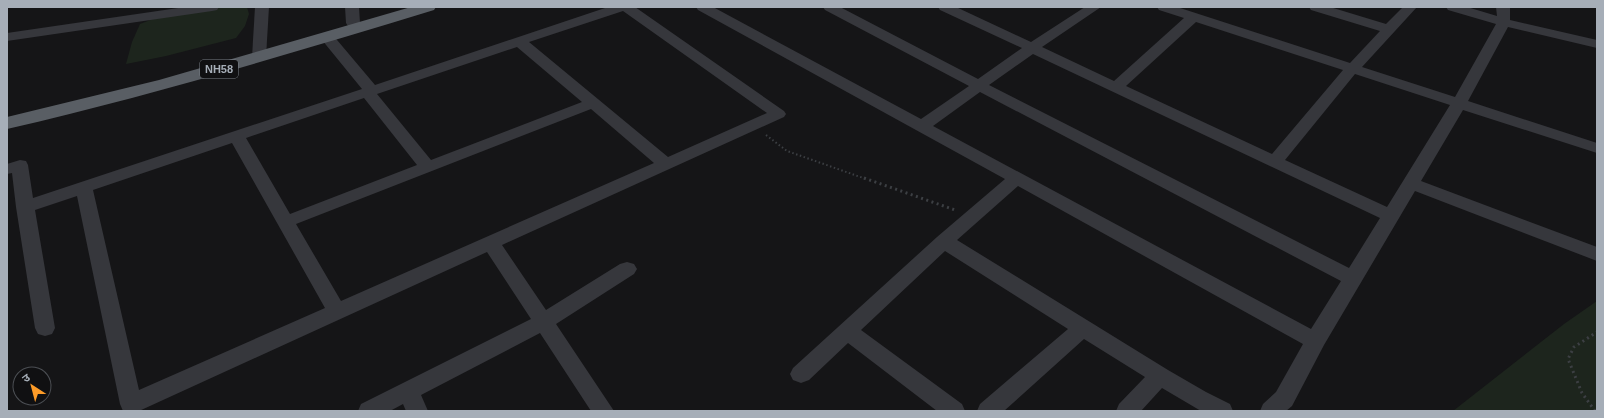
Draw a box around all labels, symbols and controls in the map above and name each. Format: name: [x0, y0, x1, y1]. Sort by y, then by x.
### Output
road number: NH58: [200, 60, 238, 78]
north arrow: [12, 366, 52, 406]
text: उ: [20, 371, 33, 385]

